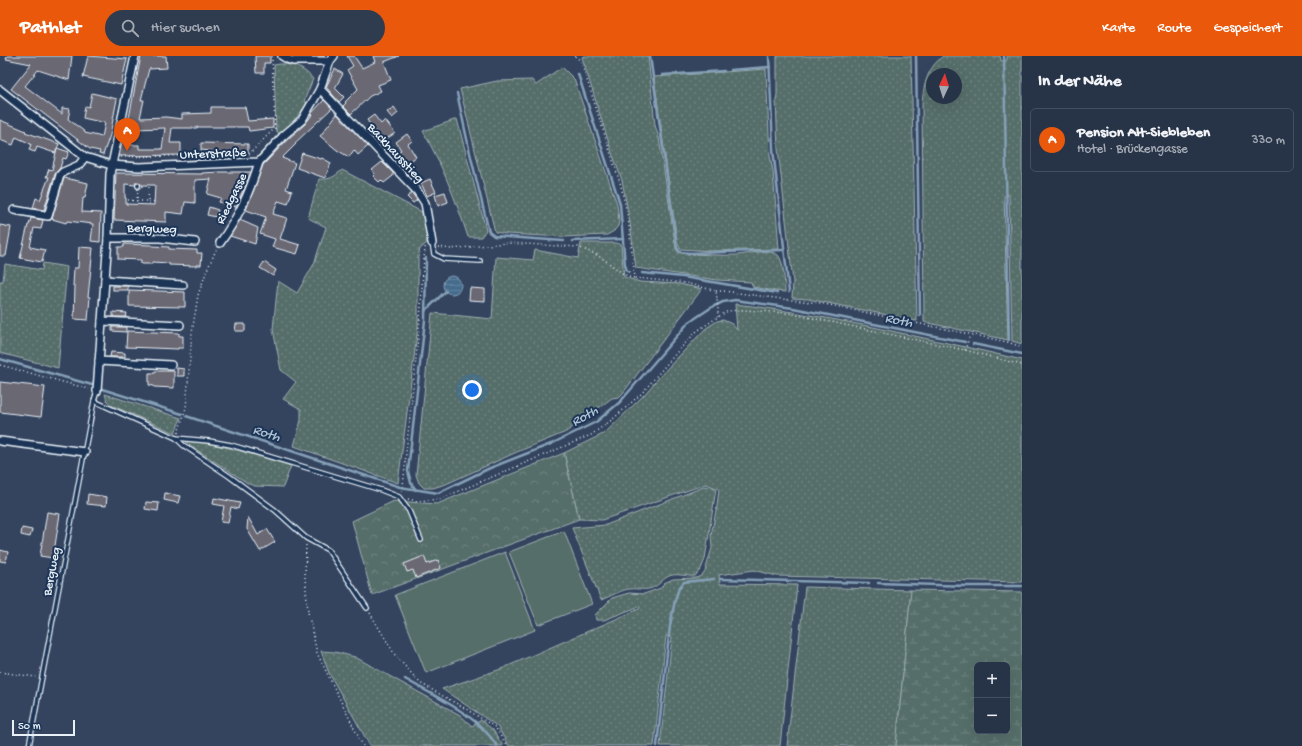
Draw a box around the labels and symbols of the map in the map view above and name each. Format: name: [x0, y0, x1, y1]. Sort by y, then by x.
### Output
north arrow: [926, 68, 962, 104]
pin: A: [114, 118, 140, 151]
street label: Backhausstieg: [363, 120, 427, 187]
street label: Unterstraße: [179, 146, 247, 163]
street label: Riedgasse: [213, 171, 251, 227]
street label: Bergweg: [126, 221, 177, 238]
water label: Roth: [883, 310, 914, 333]
your location: [462, 380, 482, 400]
water label: Roth: [569, 403, 602, 431]
water label: Roth: [250, 422, 283, 447]
street label: Bergweg: [40, 546, 65, 598]
scale bar: [12, 718, 75, 737]

